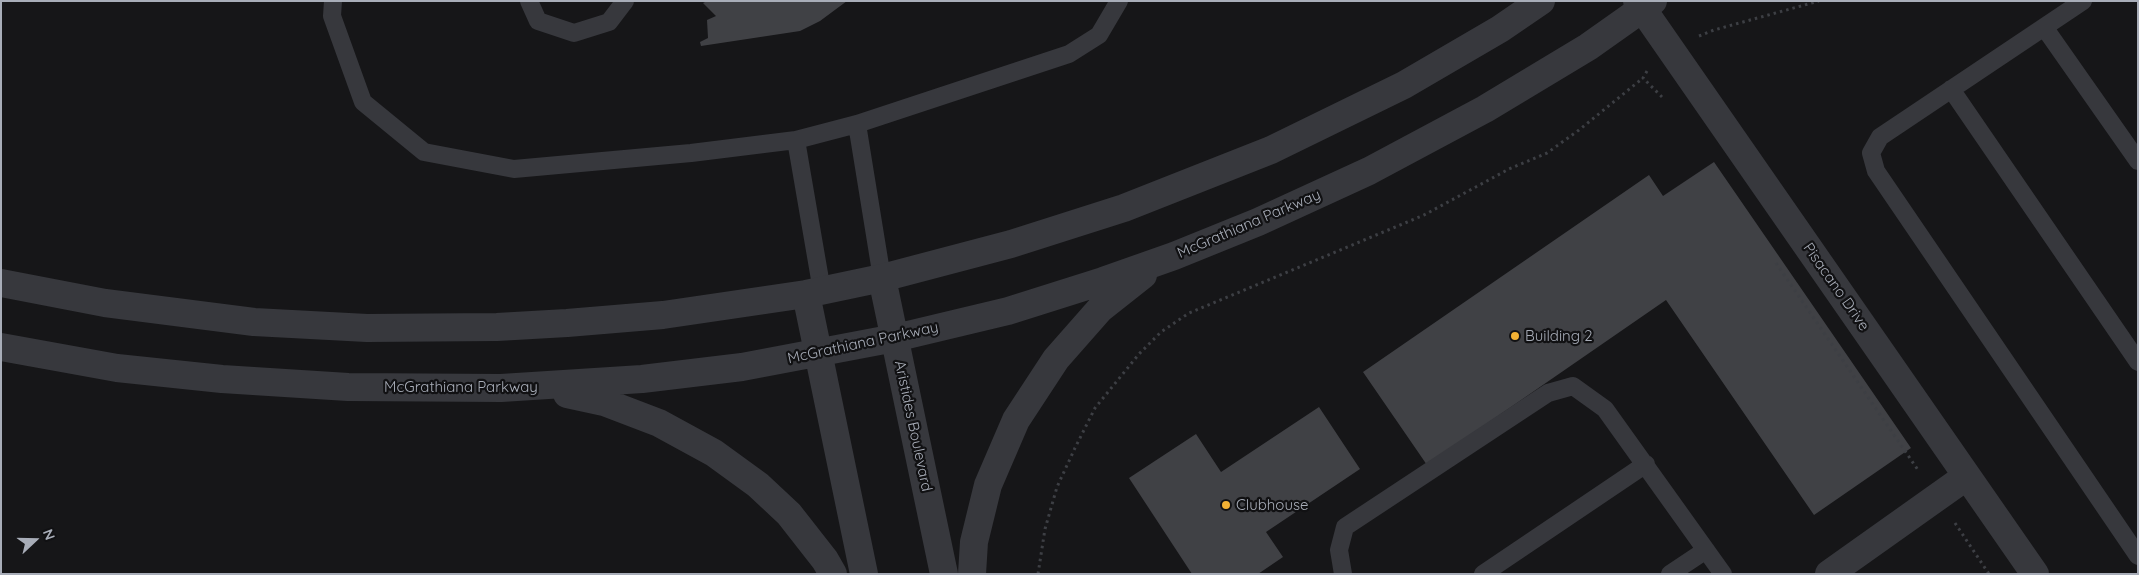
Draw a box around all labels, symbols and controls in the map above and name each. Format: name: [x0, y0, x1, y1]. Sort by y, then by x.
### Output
street label: McGrathiana Parkway: [1175, 186, 1323, 262]
street label: Pisacano Drive: [1799, 240, 1873, 334]
street label: McGrathiana Parkway: [786, 318, 940, 368]
place label: Building 2: [1525, 327, 1593, 345]
marker: Building 2: [1509, 330, 1521, 342]
street label: Aristides Boulevard: [890, 359, 936, 493]
street label: McGrathiana Parkway: [384, 378, 538, 396]
place label: Clubhouse: [1236, 496, 1308, 514]
marker: Clubhouse: [1220, 499, 1232, 511]
north arrow: [10, 515, 60, 565]
text: N: [39, 527, 59, 543]

